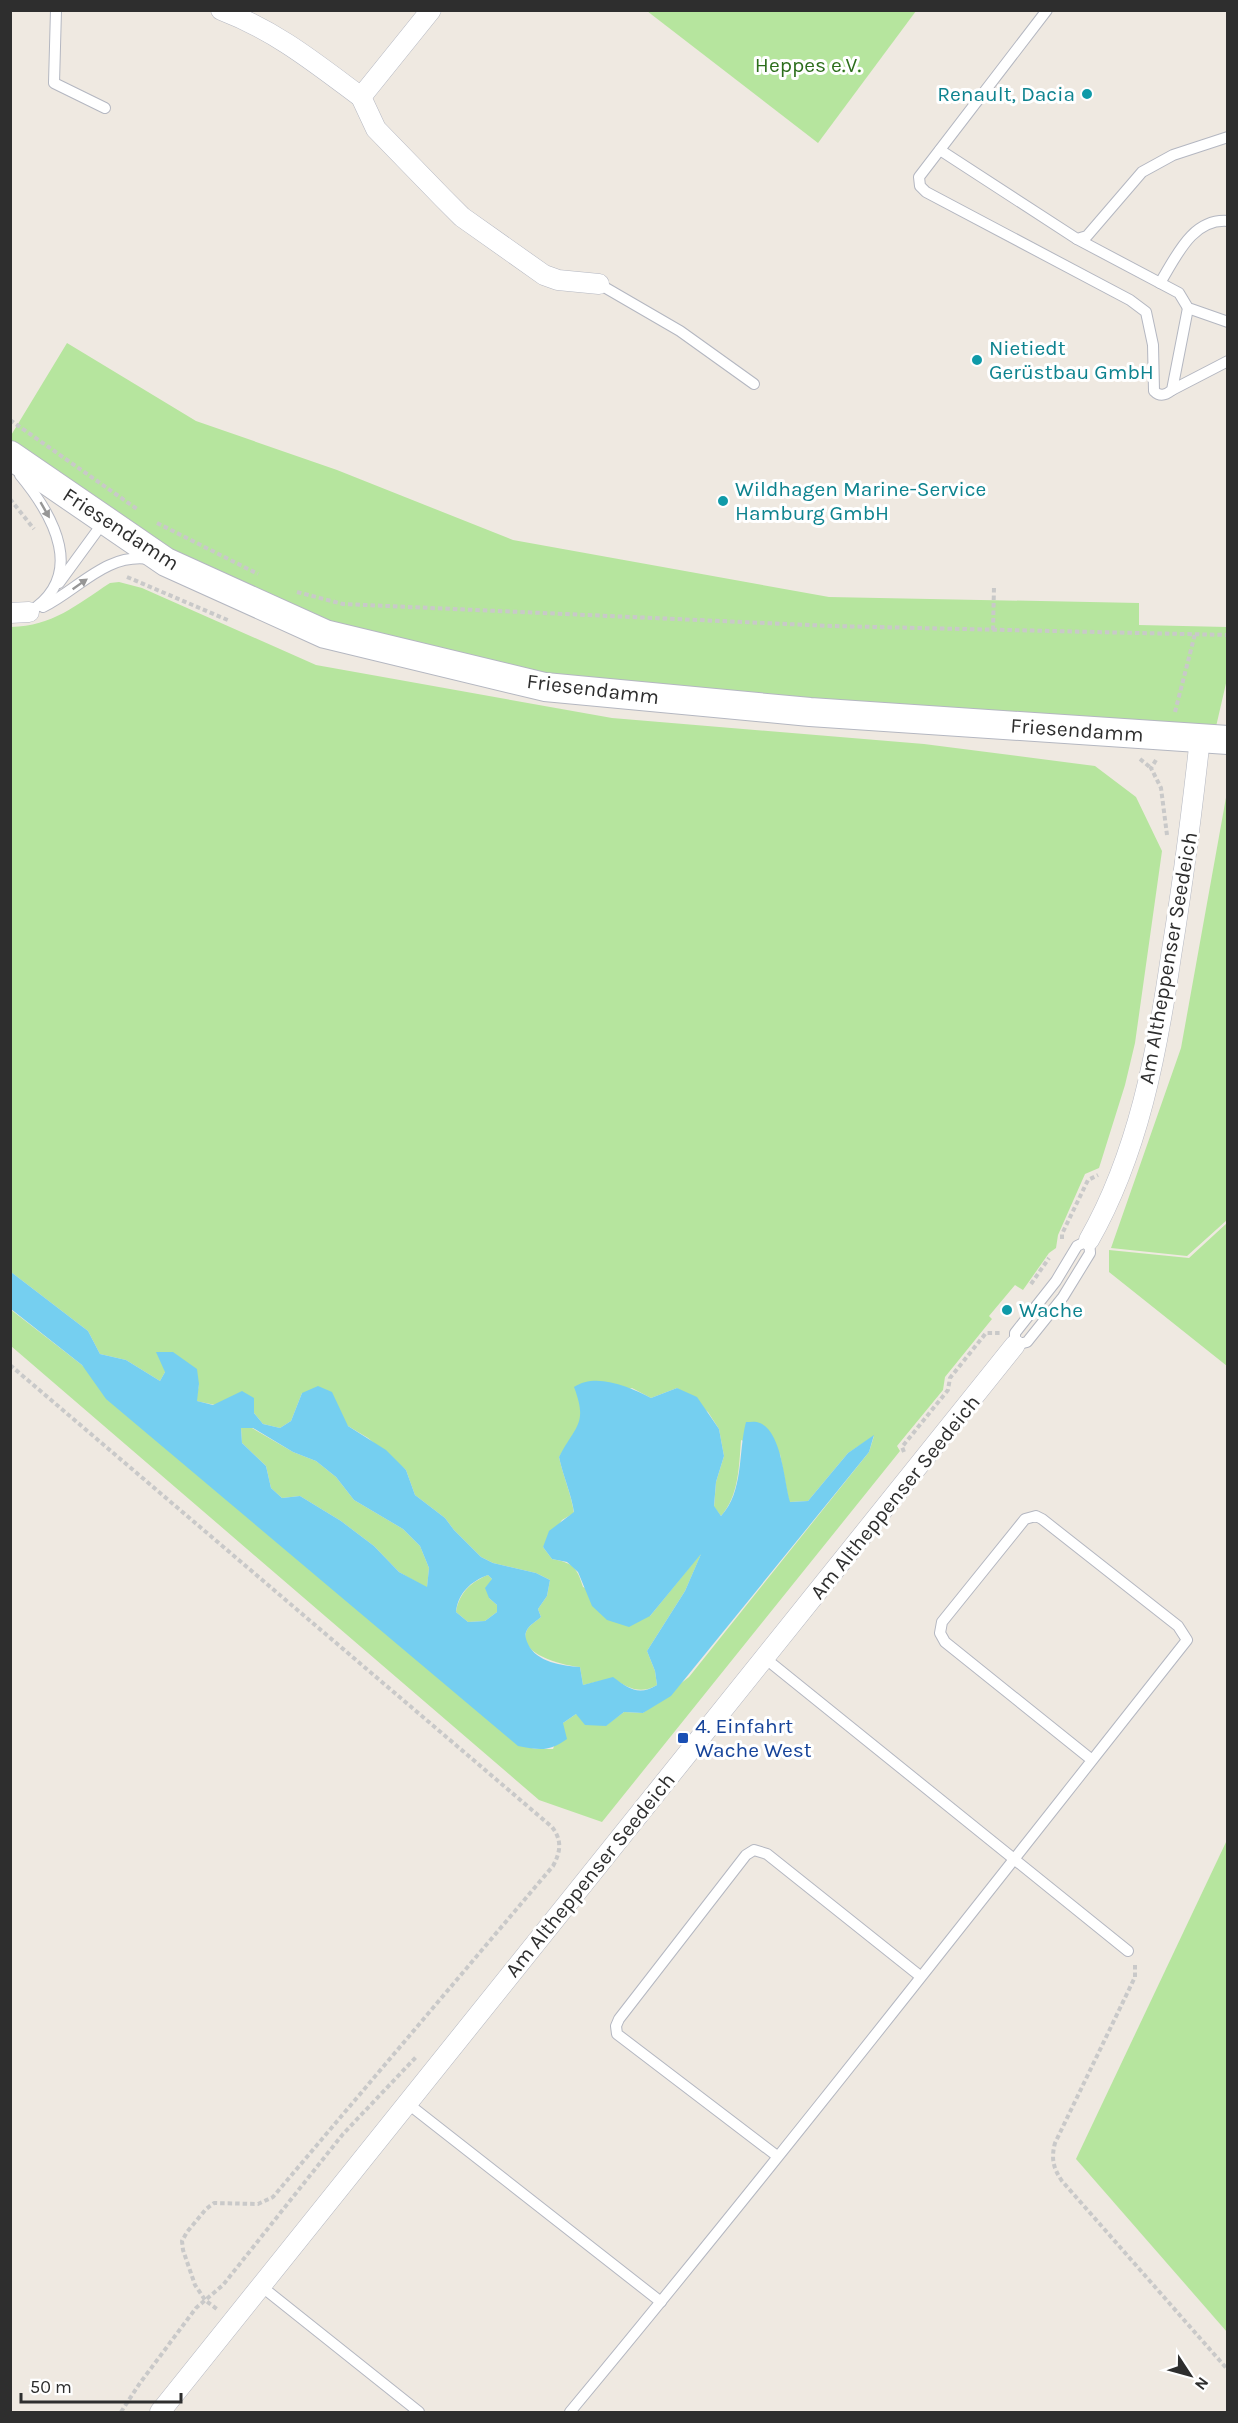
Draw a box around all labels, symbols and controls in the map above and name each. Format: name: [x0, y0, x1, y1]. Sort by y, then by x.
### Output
park label: Heppes e.V.: [755, 53, 861, 77]
place label: Renault, Dacia: [937, 82, 1075, 106]
marker: Renault, Dacia: [1080, 87, 1094, 101]
place label: Nietiedt Gerüstbau GmbH: [989, 336, 1154, 384]
marker: Nietiedt Gerüstbau GmbH: [970, 353, 984, 367]
place label: Wildhagen Marine-Service Hamburg GmbH: [735, 477, 986, 525]
street label: Friesendamm: [59, 483, 183, 575]
marker: Wildhagen Marine-Service Hamburg GmbH: [716, 494, 730, 508]
one-way arrow: [40, 502, 50, 519]
one-way arrow: [71, 578, 87, 590]
street label: Friesendamm: [525, 669, 661, 709]
street label: Friesendamm: [1010, 713, 1144, 747]
street label: Am Altheppenser Seedeich: [1134, 830, 1202, 1086]
place label: Wache: [1019, 1298, 1083, 1322]
marker: Wache: [1000, 1303, 1014, 1317]
street label: Am Altheppenser Seedeich: [805, 1390, 985, 1604]
place label: 4. Einfahrt Wache West: [695, 1714, 812, 1762]
marker: 4. Einfahrt Wache West: [676, 1731, 690, 1745]
street label: Am Altheppenser Seedeich: [500, 1768, 680, 1982]
north arrow: [1160, 2345, 1220, 2405]
scale bar: [21, 2366, 182, 2404]
text: N: [1191, 2373, 1213, 2394]
text: 50 m: [30, 2376, 72, 2398]

